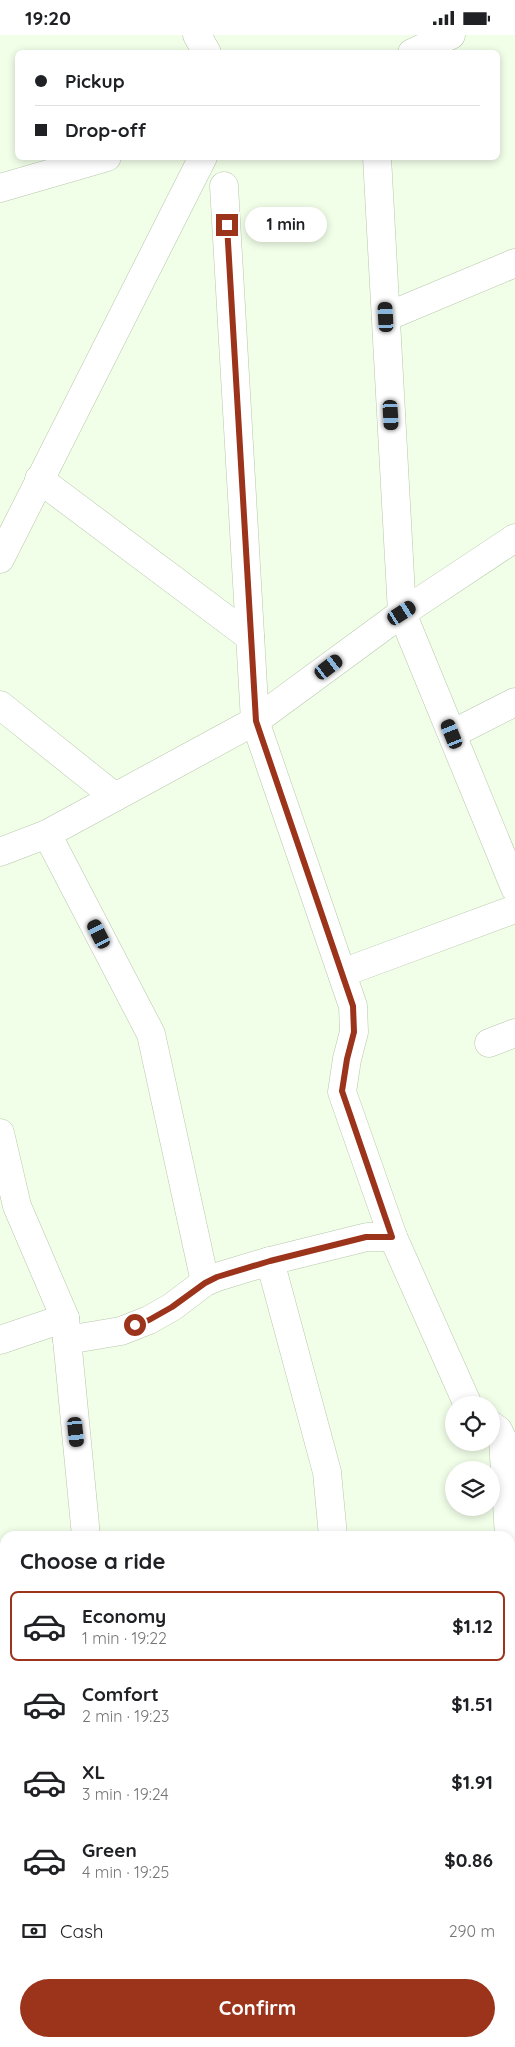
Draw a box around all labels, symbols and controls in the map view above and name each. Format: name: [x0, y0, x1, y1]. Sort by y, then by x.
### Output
text: 19:20: [25, 6, 71, 30]
text: Pickup: [65, 69, 125, 93]
text: Drop-off: [65, 118, 146, 142]
callout: 1 min: [244, 207, 327, 243]
route end: [216, 214, 238, 236]
text: 1 min: [267, 214, 305, 234]
car: [377, 302, 394, 332]
car: [382, 400, 399, 430]
car: [385, 599, 418, 627]
car: [312, 652, 345, 682]
car: [439, 717, 464, 751]
car: [85, 917, 112, 951]
route start: [124, 1314, 146, 1336]
map controls: [445, 1396, 500, 1516]
button: locate: [445, 1396, 500, 1451]
car: [66, 1416, 85, 1448]
button: layers: [445, 1461, 500, 1516]
text: Choose a ride: [20, 1547, 165, 1575]
icon: car: [22, 1604, 67, 1649]
text: Economy: [82, 1604, 166, 1628]
text: $1.12: [452, 1614, 493, 1638]
text: 1 min · 19:22: [82, 1628, 167, 1648]
icon: car: [22, 1682, 67, 1727]
text: Comfort: [82, 1682, 159, 1706]
text: $1.51: [451, 1692, 493, 1716]
text: 2 min · 19:23: [82, 1706, 169, 1726]
icon: car: [22, 1760, 67, 1805]
text: XL: [82, 1760, 105, 1784]
text: $1.91: [451, 1770, 493, 1794]
text: 3 min · 19:24: [82, 1784, 169, 1804]
icon: car: [22, 1838, 67, 1883]
text: Green: [82, 1838, 137, 1862]
text: $0.86: [444, 1848, 493, 1872]
text: 4 min · 19:25: [82, 1862, 169, 1882]
icon: cash: [20, 1917, 48, 1945]
text: Cash: [60, 1919, 104, 1943]
text: 290 m: [449, 1921, 495, 1941]
button: Confirm: [20, 1979, 495, 2037]

